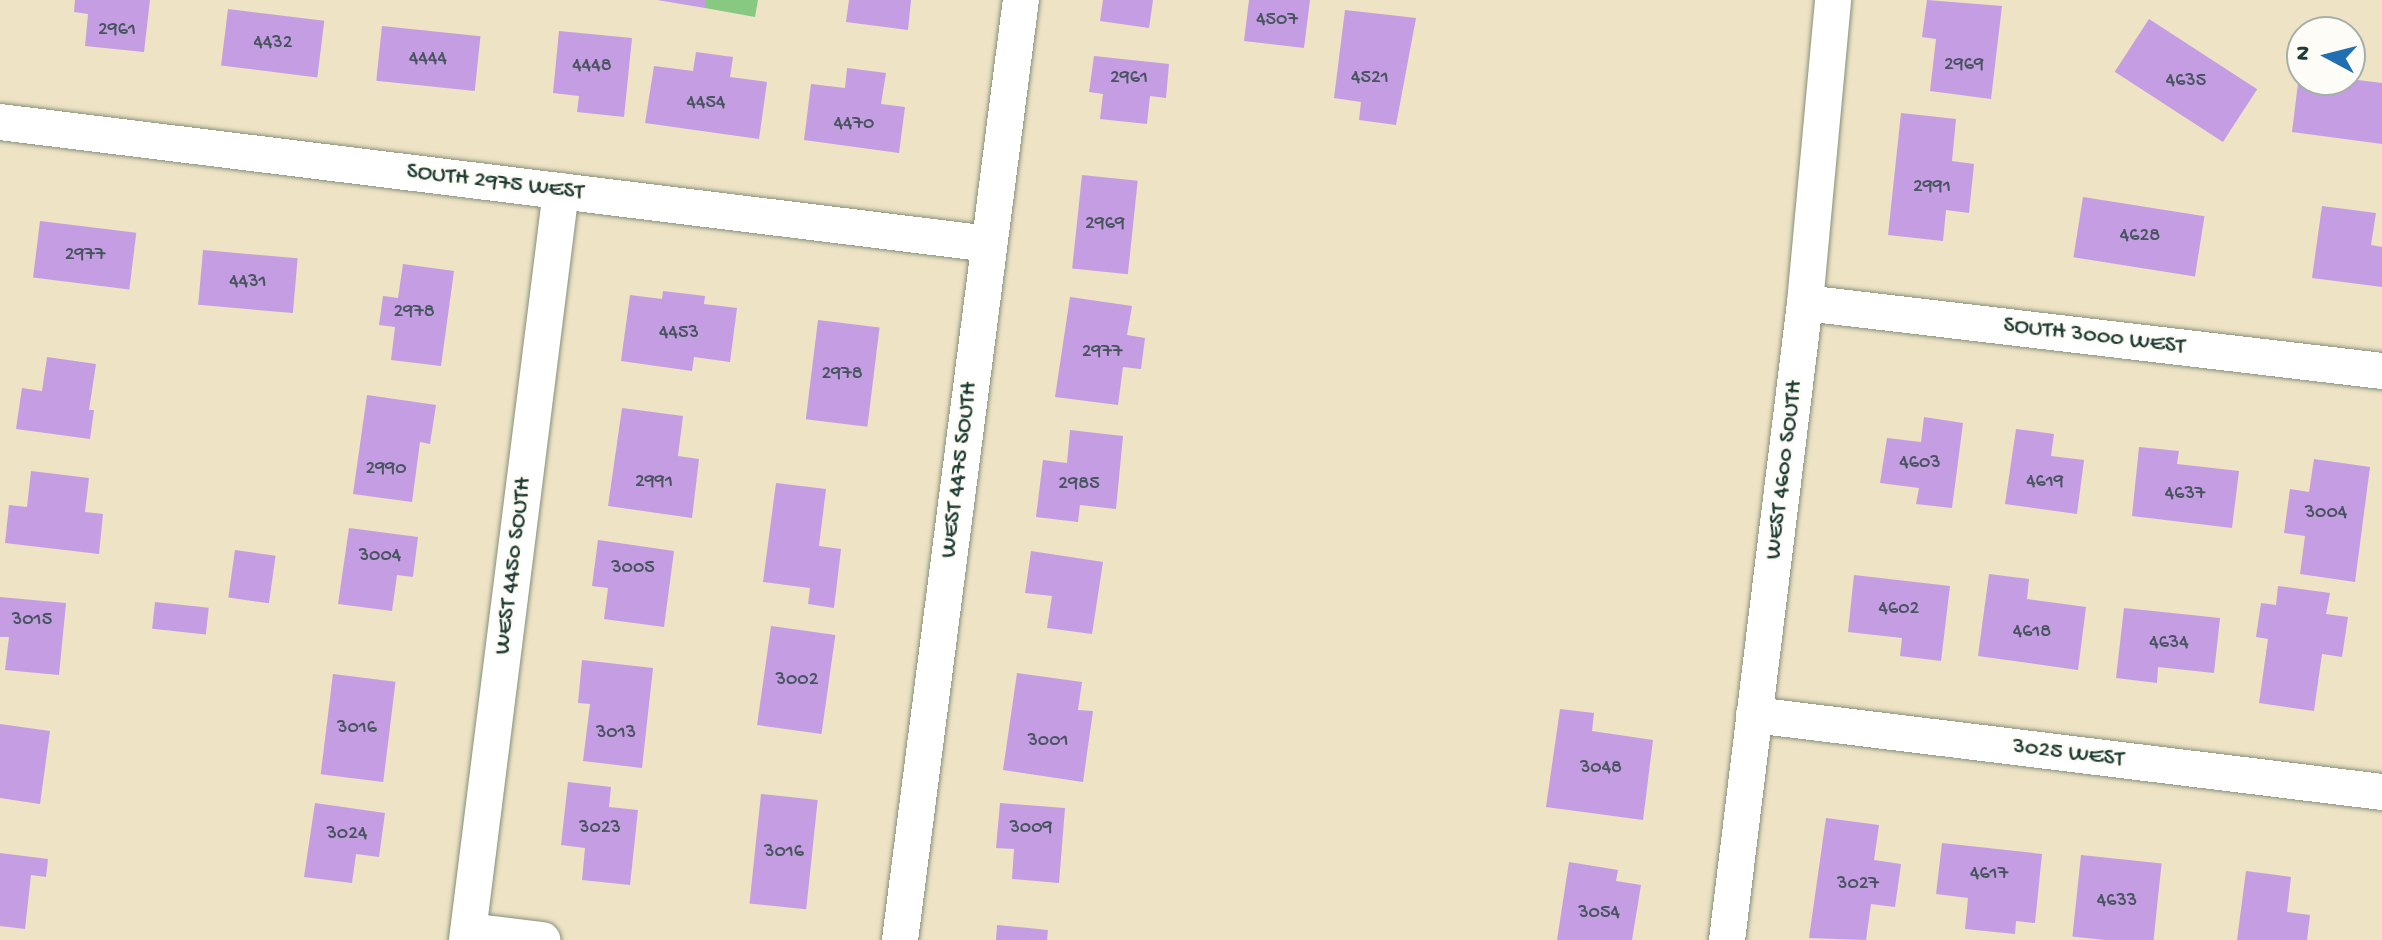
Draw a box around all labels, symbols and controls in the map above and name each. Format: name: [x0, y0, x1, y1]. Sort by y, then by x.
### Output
house number: 4507: [1256, 8, 1298, 32]
north arrow: [2286, 16, 2366, 96]
house number: 2961: [98, 18, 136, 42]
house number: 4432: [253, 31, 293, 55]
text: N: [2290, 45, 2318, 62]
house number: 4444: [409, 47, 447, 71]
house number: 2969: [1944, 53, 1984, 77]
house number: 4448: [572, 54, 612, 78]
house number: 2961: [1110, 66, 1148, 90]
house number: 4521: [1351, 66, 1389, 90]
house number: 4635: [2166, 69, 2206, 93]
house number: 4454: [687, 91, 725, 115]
house number: 4470: [834, 112, 874, 136]
street label: SOUTH 2975 WEST: [405, 158, 585, 208]
house number: 2991: [1913, 175, 1951, 199]
house number: 2969: [1085, 212, 1125, 236]
house number: 4628: [2120, 224, 2160, 248]
house number: 2977: [65, 243, 105, 267]
house number: 4431: [229, 270, 267, 294]
house number: 2978: [393, 300, 435, 324]
street label: SOUTH 3000 WEST: [2002, 312, 2186, 362]
house number: 4453: [659, 321, 699, 345]
house number: 2977: [1082, 340, 1122, 364]
house number: 2978: [821, 362, 863, 386]
street label: WEST 4600 SOUTH: [1760, 379, 1810, 561]
street label: WEST 4475 SOUTH: [935, 380, 985, 560]
house number: 4603: [1899, 451, 1941, 475]
house number: 2990: [365, 457, 407, 481]
house number: 2991: [635, 470, 673, 494]
house number: 4619: [2026, 470, 2064, 494]
house number: 2985: [1058, 472, 1100, 496]
street label: WEST 4450 SOUTH: [489, 476, 539, 656]
house number: 4637: [2165, 482, 2205, 506]
house number: 3004: [2305, 501, 2347, 525]
house number: 3004: [359, 544, 401, 568]
house number: 3005: [611, 556, 655, 580]
house number: 4602: [1879, 597, 1919, 621]
house number: 3015: [12, 608, 52, 632]
house number: 4618: [2013, 620, 2051, 644]
house number: 4634: [2149, 631, 2189, 655]
house number: 3002: [776, 668, 818, 692]
house number: 3016: [337, 716, 377, 740]
house number: 3013: [596, 721, 636, 745]
house number: 3001: [1027, 729, 1069, 753]
street label: 3025 WEST: [2011, 733, 2125, 775]
house number: 3048: [1580, 756, 1622, 780]
house number: 3023: [579, 816, 621, 840]
house number: 3009: [1009, 816, 1053, 840]
house number: 3024: [326, 822, 368, 846]
house number: 3016: [764, 840, 804, 864]
house number: 4617: [1970, 862, 2008, 886]
house number: 3027: [1837, 872, 1879, 896]
house number: 4633: [2097, 889, 2137, 913]
house number: 3054: [1578, 901, 1620, 925]

